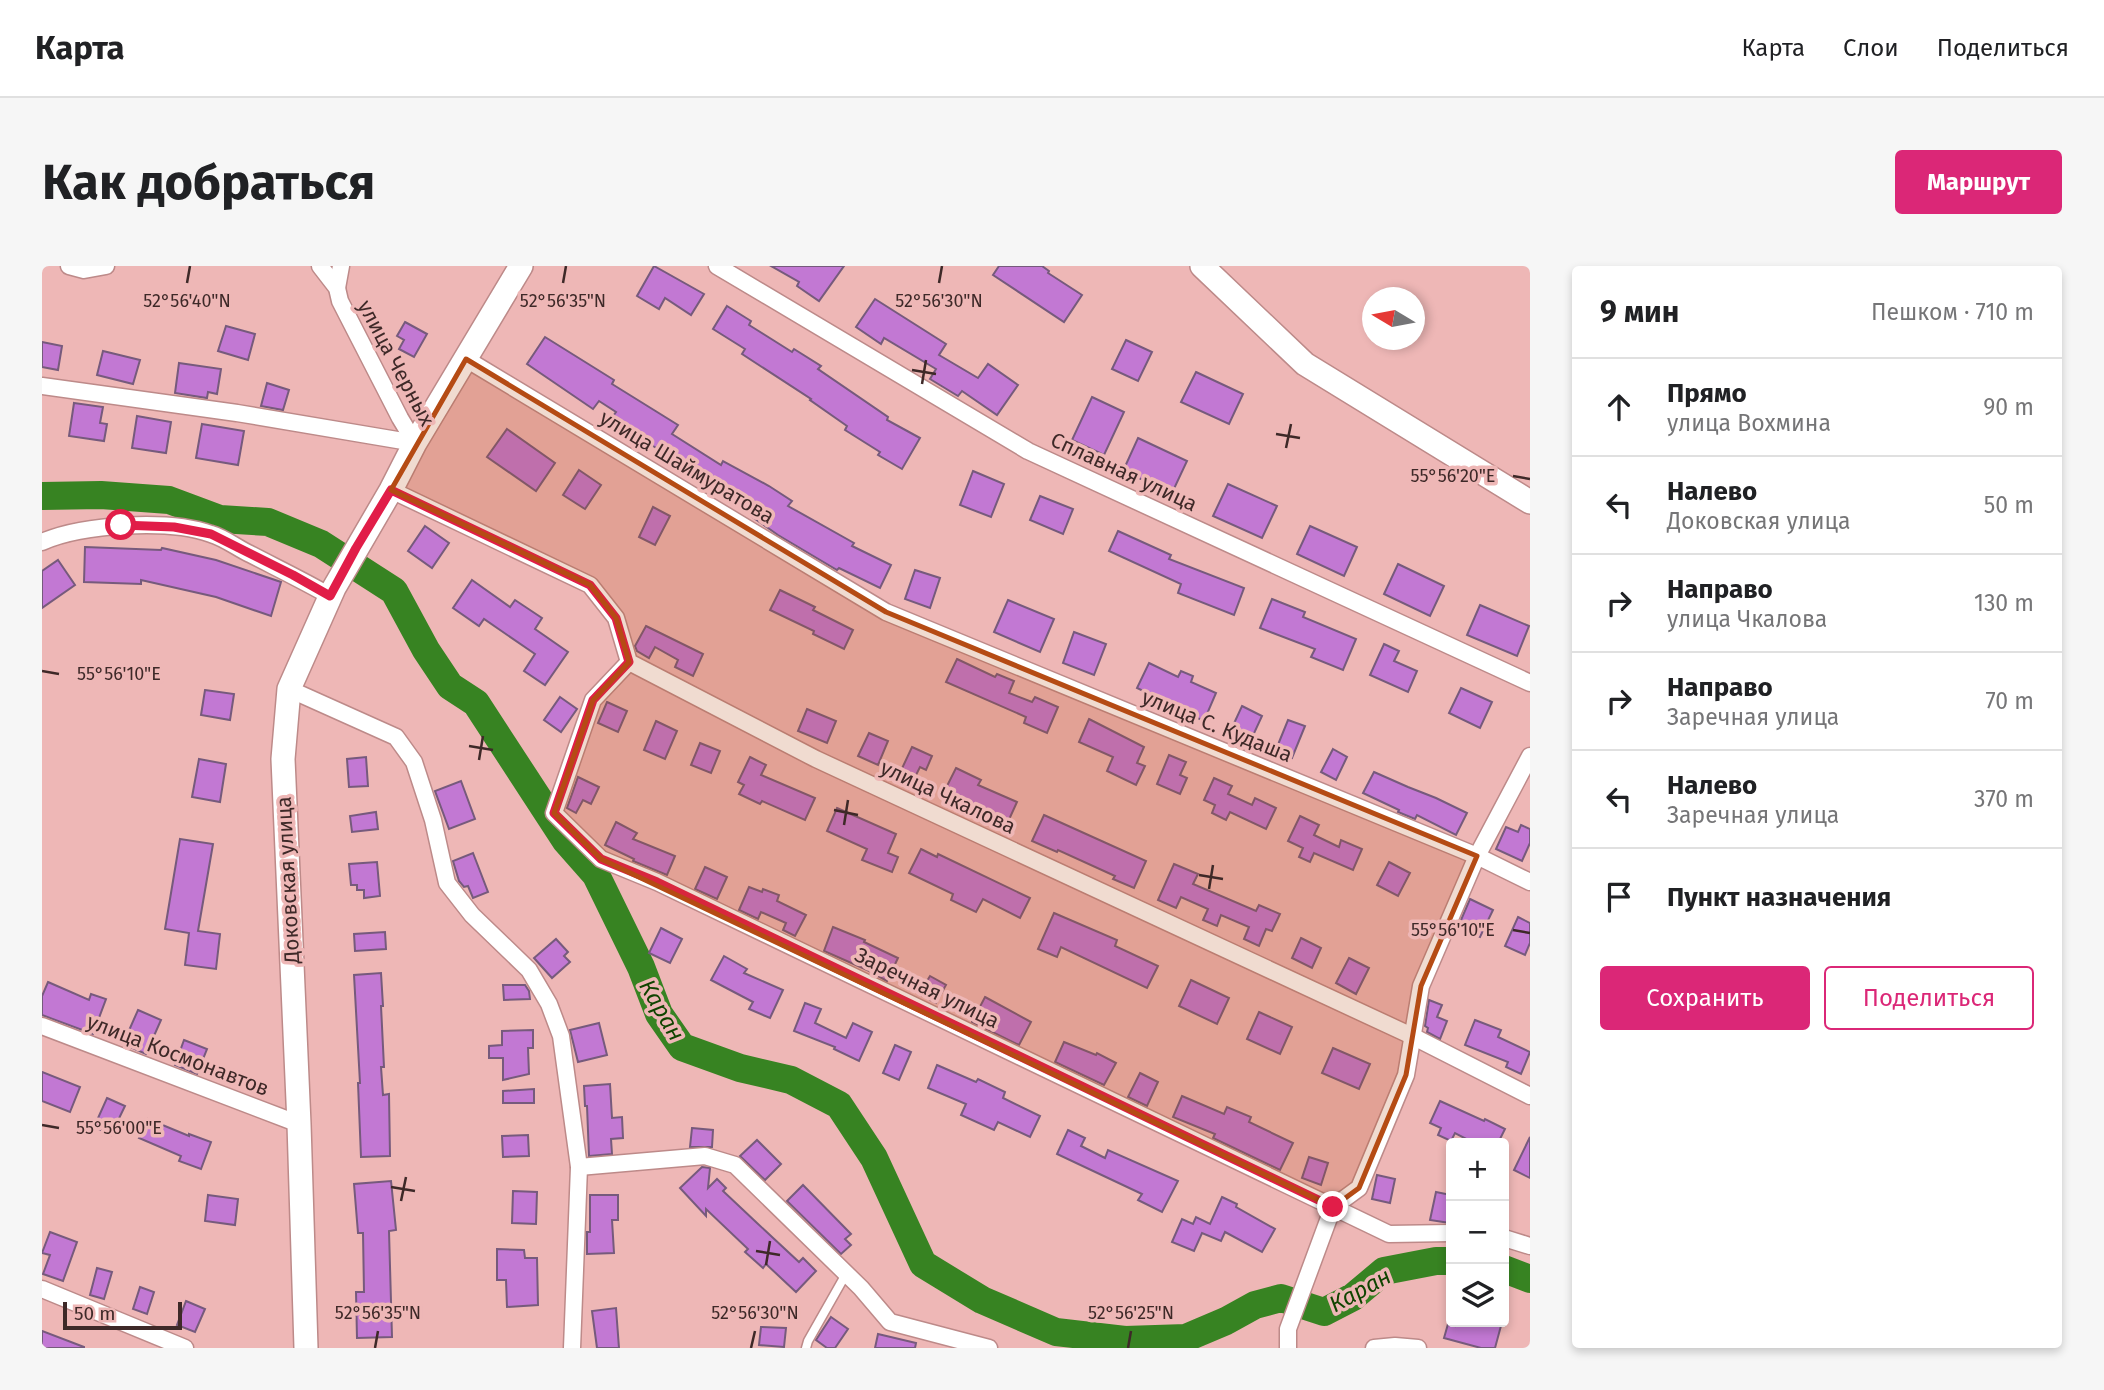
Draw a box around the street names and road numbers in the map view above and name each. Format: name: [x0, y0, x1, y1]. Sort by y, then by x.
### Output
street label: улица Черных: [352, 296, 440, 431]
street label: улица Шаймуратова: [595, 405, 779, 529]
street label: Сплавная улица: [1047, 427, 1201, 517]
street label: улица С. Кудаша: [1138, 684, 1296, 768]
street label: улица Чкалова: [876, 754, 1020, 840]
street label: Доковская улица: [271, 796, 305, 965]
street label: Заречная улица: [851, 942, 1003, 1034]
street label: улица Космонавтов: [83, 1008, 273, 1102]

